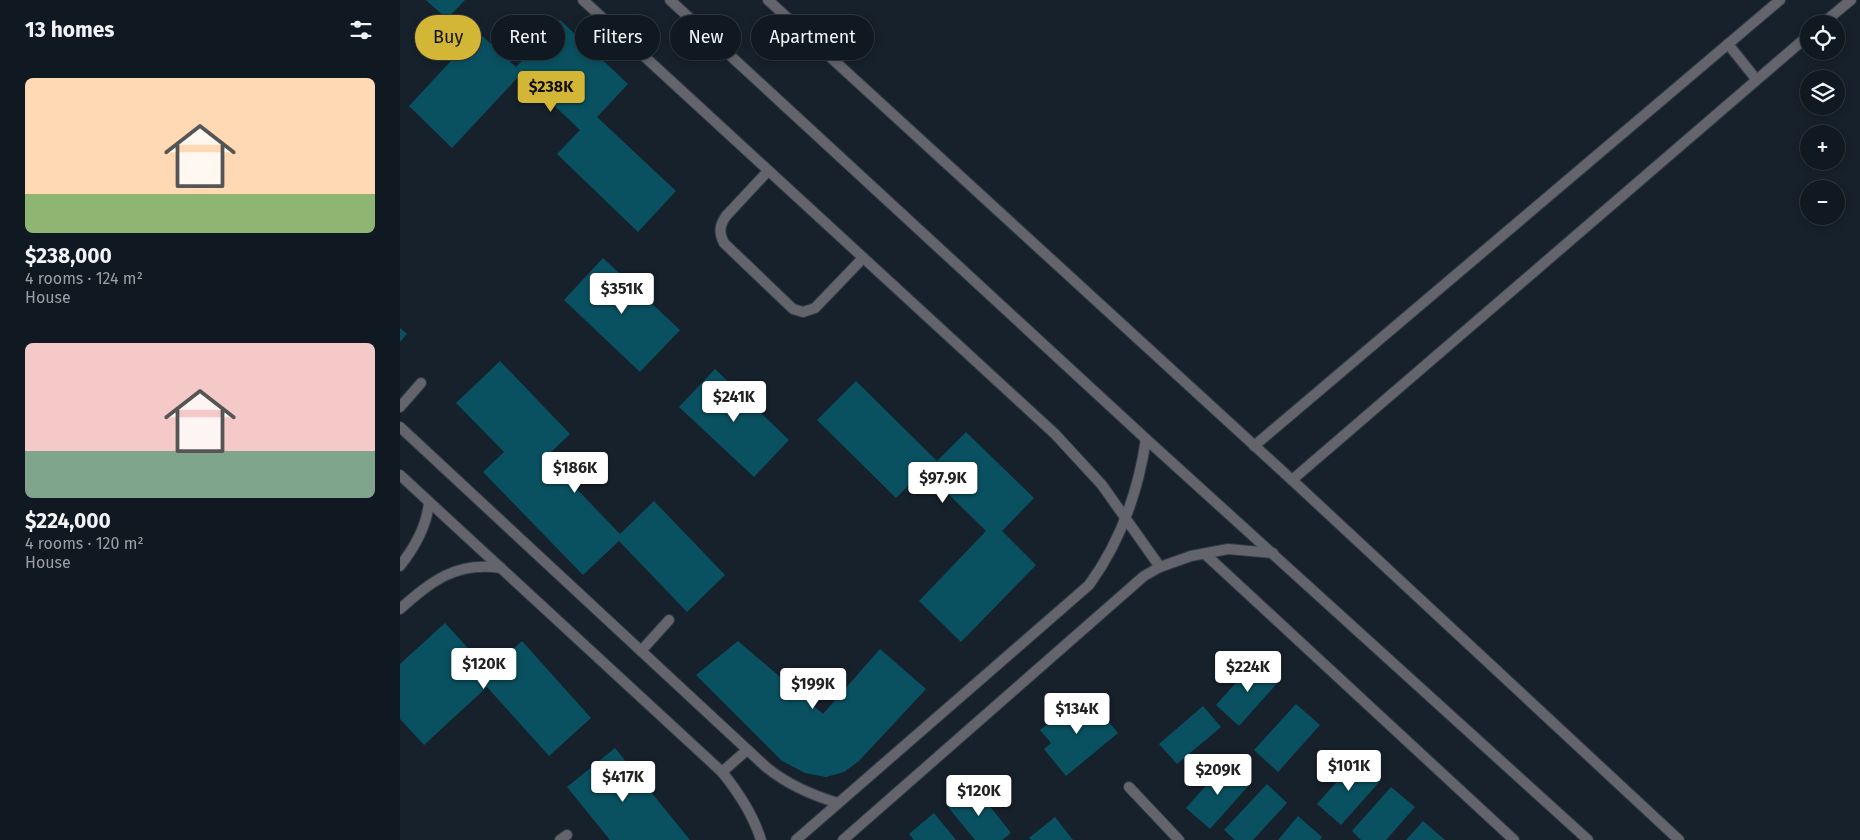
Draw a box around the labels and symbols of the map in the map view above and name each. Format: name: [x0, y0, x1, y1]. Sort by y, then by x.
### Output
pin: $238K: [516, 70, 586, 113]
pin: $351K: [587, 272, 657, 315]
pin: $241K: [699, 380, 769, 423]
pin: $186K: [540, 452, 610, 494]
pin: $97.9K: [902, 462, 984, 504]
pin: $120K: [449, 648, 519, 690]
pin: $224K: [1213, 650, 1283, 693]
pin: $199K: [778, 668, 848, 710]
pin: $134K: [1042, 692, 1112, 735]
pin: $101K: [1314, 750, 1384, 792]
pin: $209K: [1183, 754, 1253, 796]
pin: $417K: [588, 760, 658, 803]
pin: $120K: [944, 774, 1014, 817]

